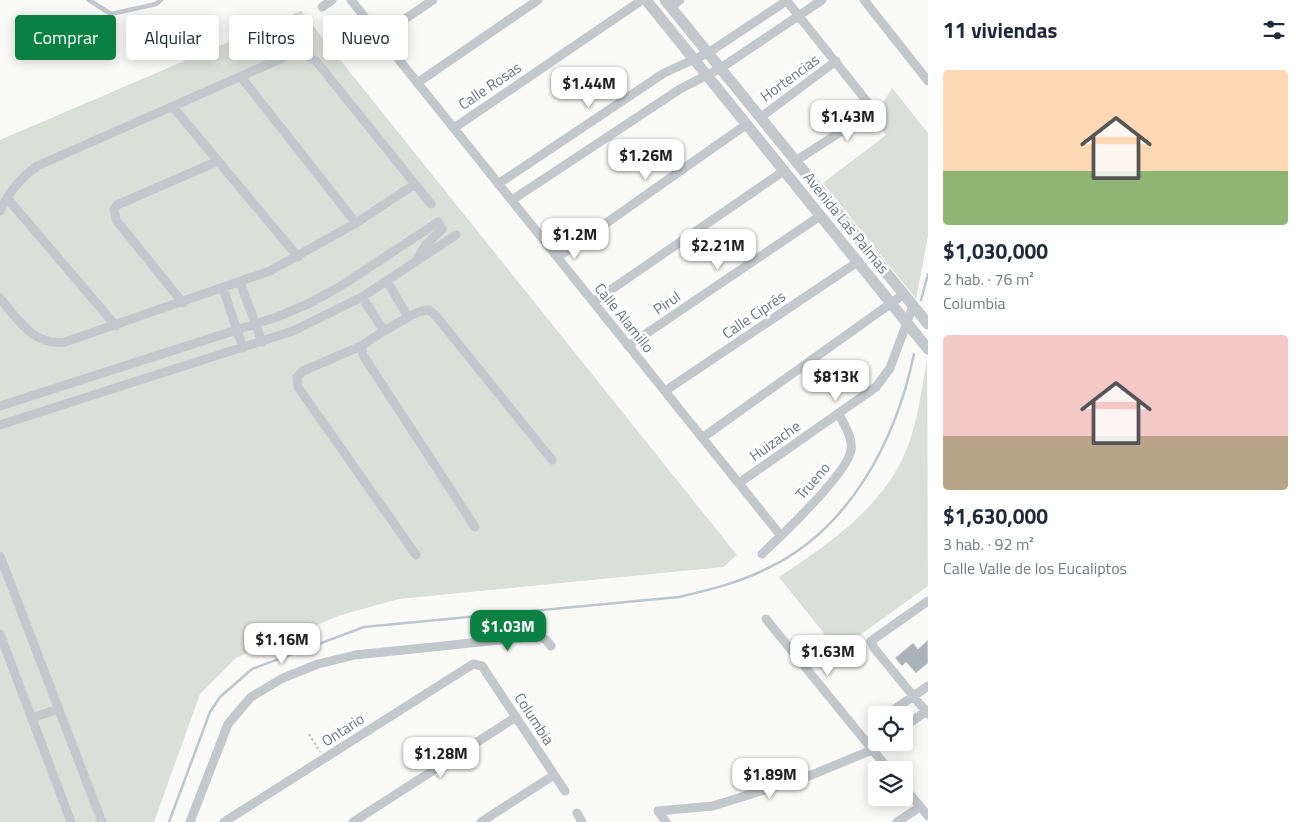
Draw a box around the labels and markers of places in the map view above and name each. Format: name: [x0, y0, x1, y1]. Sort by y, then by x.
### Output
pin: $1.44M: [548, 66, 630, 109]
pin: $1.43M: [807, 100, 889, 142]
pin: $1.26M: [605, 138, 687, 181]
pin: $1.2M: [540, 218, 610, 260]
pin: $2.21M: [677, 228, 759, 271]
pin: $813K: [801, 360, 871, 402]
pin: $1.03M: [467, 610, 549, 652]
pin: $1.16M: [241, 622, 323, 665]
pin: $1.63M: [787, 634, 869, 677]
pin: $1.28M: [400, 736, 482, 779]
pin: $1.89M: [729, 758, 811, 800]

